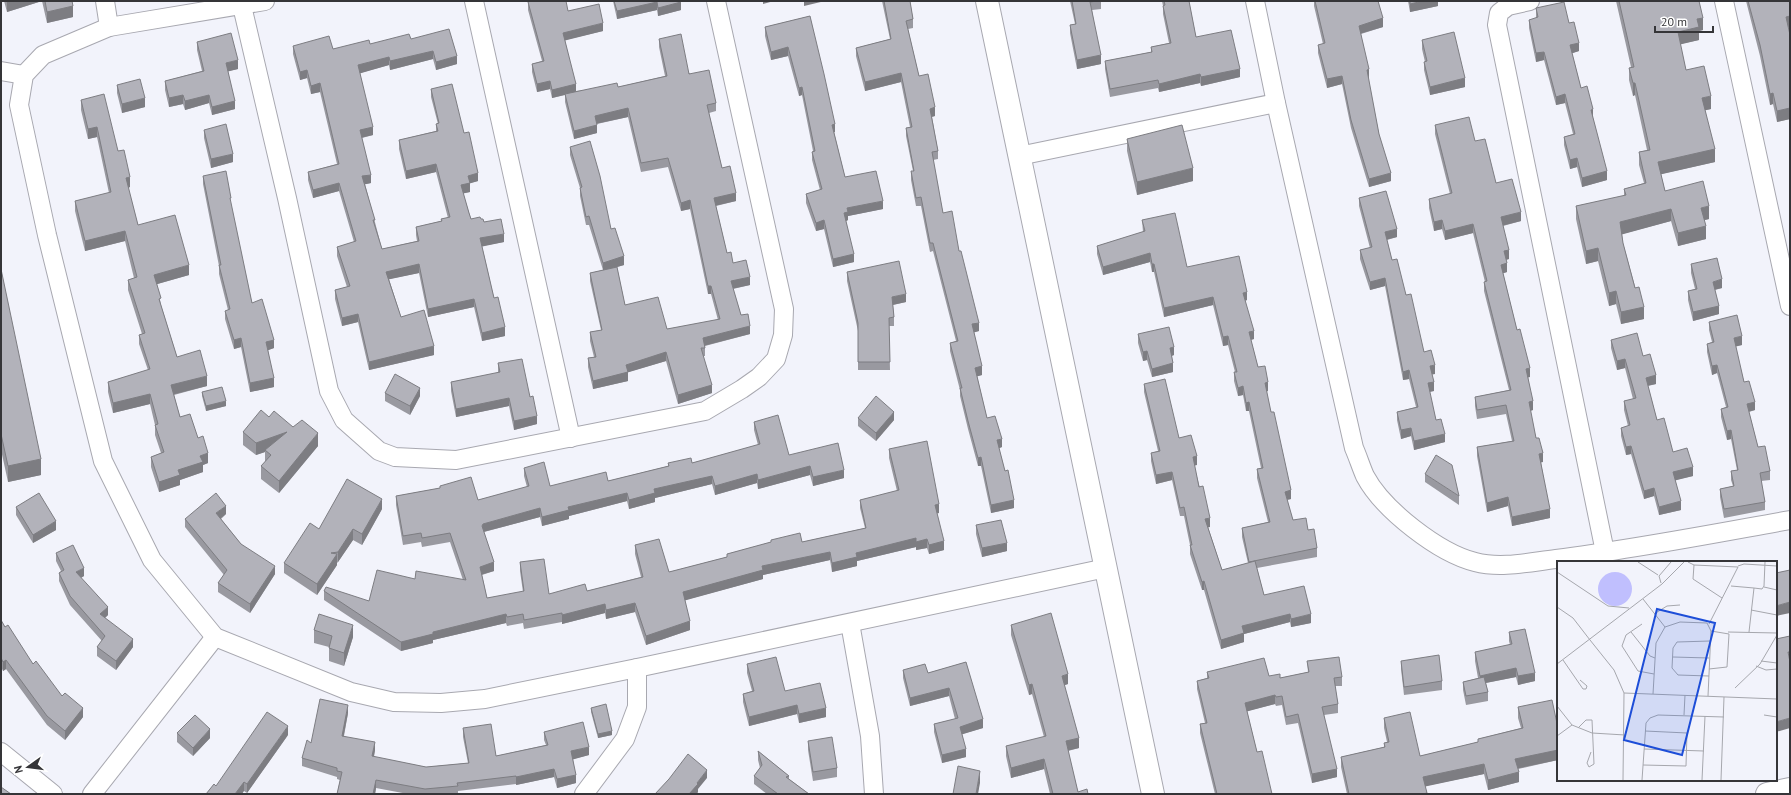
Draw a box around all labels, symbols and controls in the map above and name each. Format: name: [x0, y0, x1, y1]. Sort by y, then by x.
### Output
scale bar: [1655, 8, 1713, 34]
text: 20 m: [1661, 14, 1687, 29]
inset map: [1557, 561, 1777, 781]
north arrow: [8, 747, 48, 787]
text: N: [11, 764, 26, 775]

